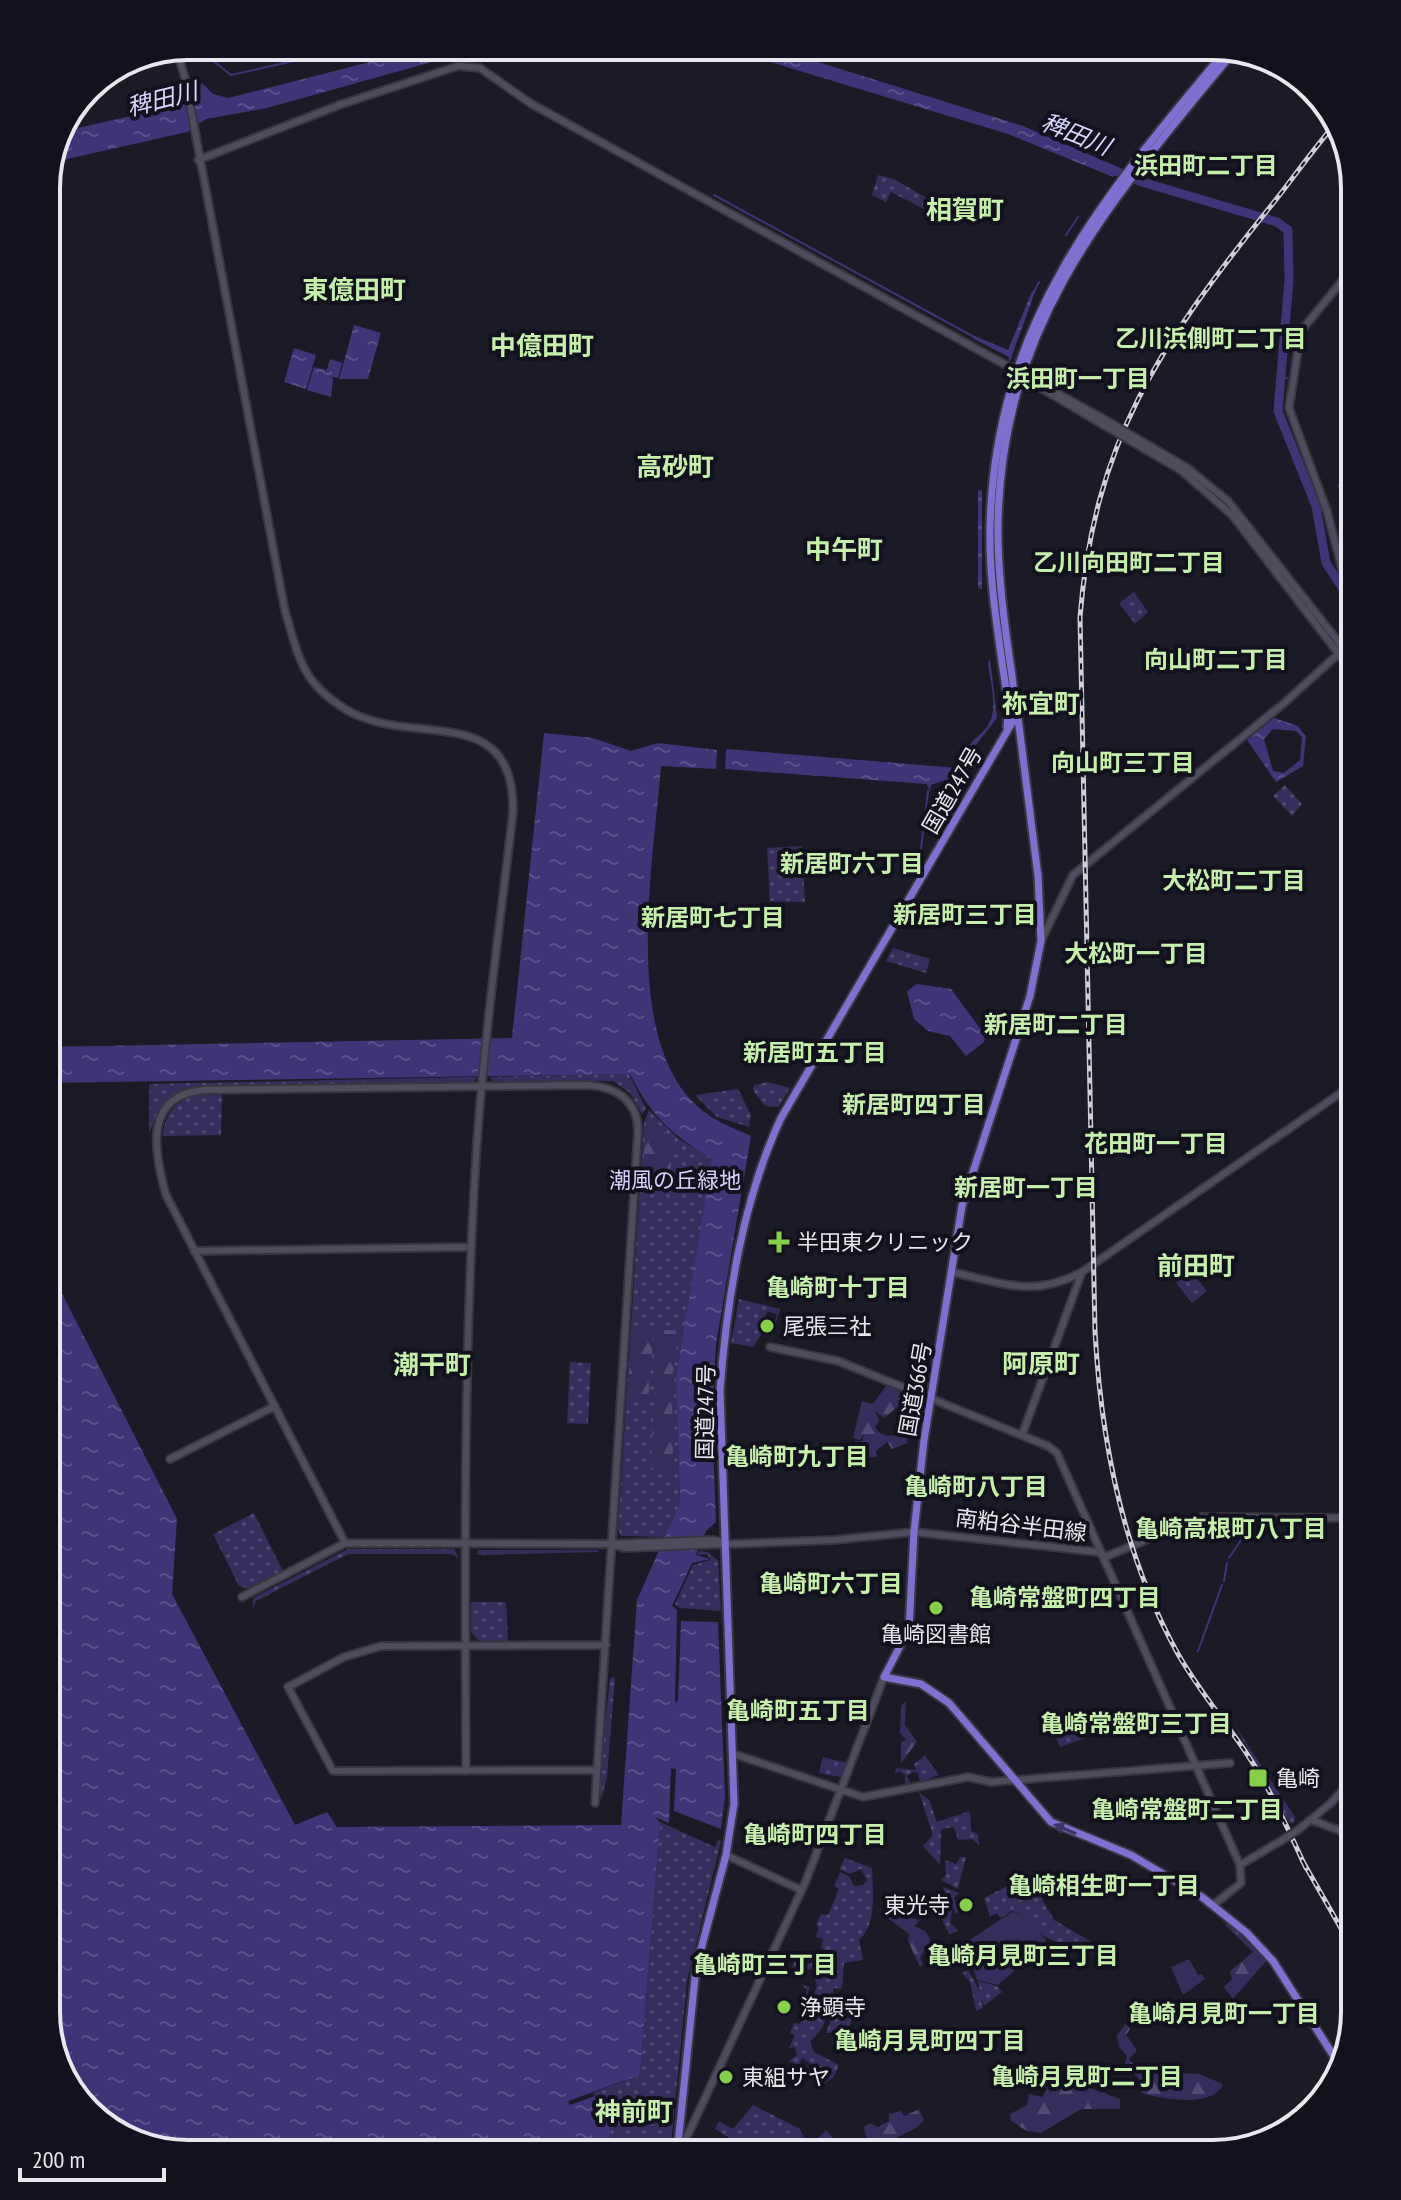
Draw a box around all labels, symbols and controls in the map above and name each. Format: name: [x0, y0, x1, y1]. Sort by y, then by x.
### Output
water label: 稗田川: [123, 75, 204, 123]
water label: 稗田川: [1037, 106, 1118, 163]
district label: 浜田町二丁目: [1134, 150, 1278, 181]
district label: 相賀町: [926, 193, 1004, 226]
district label: 東億田町: [302, 273, 406, 306]
district label: 乙川浜側町二丁目: [1115, 323, 1307, 354]
district label: 中億田町: [490, 329, 594, 362]
district label: 浜田町一丁目: [1006, 363, 1150, 394]
district label: 高砂町: [636, 450, 714, 483]
district label: 中午町: [805, 533, 883, 566]
district label: 乙川向田町二丁目: [1033, 547, 1225, 578]
district label: 向山町二丁目: [1144, 644, 1288, 675]
district label: 祢宜町: [1002, 687, 1080, 720]
street label: 国道247号: [916, 742, 988, 838]
district label: 向山町三丁目: [1051, 747, 1195, 778]
district label: 新居町六丁目: [780, 848, 924, 879]
district label: 大松町二丁目: [1162, 865, 1306, 896]
district label: 新居町三丁目: [893, 899, 1037, 930]
district label: 新居町七丁目: [641, 902, 785, 933]
district label: 大松町一丁目: [1064, 938, 1208, 969]
district label: 新居町二丁目: [984, 1009, 1128, 1040]
district label: 新居町五丁目: [743, 1037, 887, 1068]
district label: 新居町四丁目: [842, 1089, 986, 1120]
district label: 花田町一丁目: [1084, 1128, 1228, 1159]
park label: 潮風の丘緑地: [609, 1166, 741, 1194]
district label: 新居町一丁目: [954, 1172, 1098, 1203]
place label: 半田東クリニック: [797, 1228, 973, 1256]
marker: 半田東クリニック: [768, 1231, 790, 1253]
district label: 前田町: [1157, 1249, 1235, 1282]
district label: 亀崎町十丁目: [766, 1272, 910, 1303]
place label: 尾張三社: [783, 1312, 871, 1340]
marker: 尾張三社: [758, 1317, 776, 1335]
street label: 国道366号: [893, 1339, 937, 1439]
district label: 阿原町: [1002, 1347, 1080, 1380]
district label: 潮干町: [393, 1348, 471, 1381]
street label: 国道247号: [690, 1364, 720, 1460]
district label: 亀崎町九丁目: [725, 1441, 869, 1472]
district label: 亀崎町八丁目: [904, 1471, 1048, 1502]
street label: 南粕谷半田線: [954, 1503, 1088, 1547]
district label: 亀崎高根町八丁目: [1135, 1513, 1327, 1544]
district label: 亀崎町六丁目: [759, 1568, 903, 1599]
district label: 亀崎常盤町四丁目: [969, 1582, 1161, 1613]
marker: 亀崎図書館: [927, 1599, 945, 1617]
place label: 亀崎図書館: [881, 1620, 991, 1648]
district label: 亀崎町五丁目: [726, 1695, 870, 1726]
district label: 亀崎常盤町三丁目: [1040, 1708, 1232, 1739]
place label: 亀崎: [1276, 1764, 1320, 1792]
marker: 亀崎: [1247, 1767, 1269, 1789]
district label: 亀崎常盤町二丁目: [1091, 1794, 1283, 1825]
district label: 亀崎町四丁目: [743, 1819, 887, 1850]
one-way arrow: [1053, 1823, 1077, 1836]
district label: 亀崎相生町一丁目: [1008, 1870, 1200, 1901]
place label: 東光寺: [884, 1891, 950, 1919]
marker: 東光寺: [957, 1896, 975, 1914]
district label: 亀崎月見町三丁目: [927, 1940, 1119, 1971]
district label: 亀崎町三丁目: [693, 1949, 837, 1980]
place label: 浄顕寺: [800, 1993, 866, 2021]
marker: 浄顕寺: [775, 1998, 793, 2016]
district label: 亀崎月見町一丁目: [1128, 1998, 1320, 2029]
district label: 亀崎月見町四丁目: [834, 2025, 1026, 2056]
district label: 亀崎月見町二丁目: [991, 2061, 1183, 2092]
place label: 東組サヤ: [742, 2063, 830, 2091]
marker: 東組サヤ: [717, 2068, 735, 2086]
district label: 神前町: [595, 2095, 673, 2128]
scale bar: [20, 2132, 164, 2182]
text: 200 m: [32, 2144, 85, 2175]

